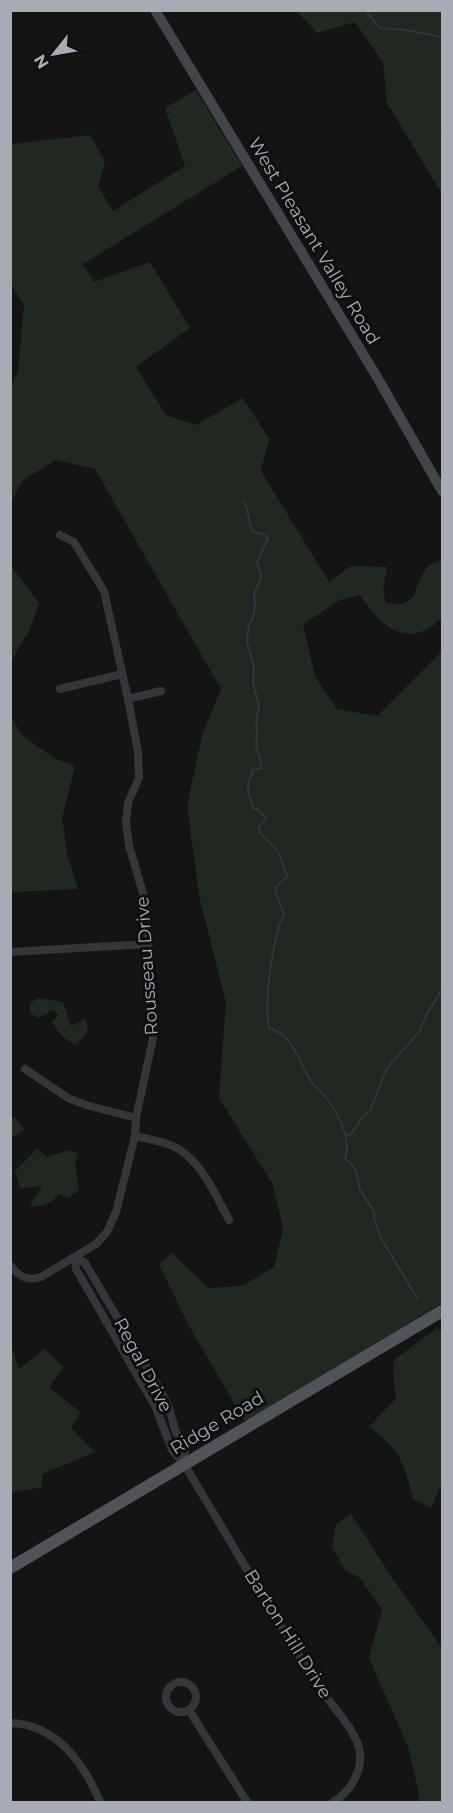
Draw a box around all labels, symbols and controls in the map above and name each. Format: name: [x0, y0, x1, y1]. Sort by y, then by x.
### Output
north arrow: [24, 24, 84, 84]
text: N: [30, 51, 53, 72]
street label: West Pleasant Valley Road: [243, 134, 385, 348]
street label: Rousseau Drive: [131, 896, 163, 1036]
street label: Regal Drive: [109, 1314, 177, 1416]
street label: Ridge Road: [166, 1387, 268, 1459]
street label: Barton Hill Drive: [239, 1565, 337, 1703]

